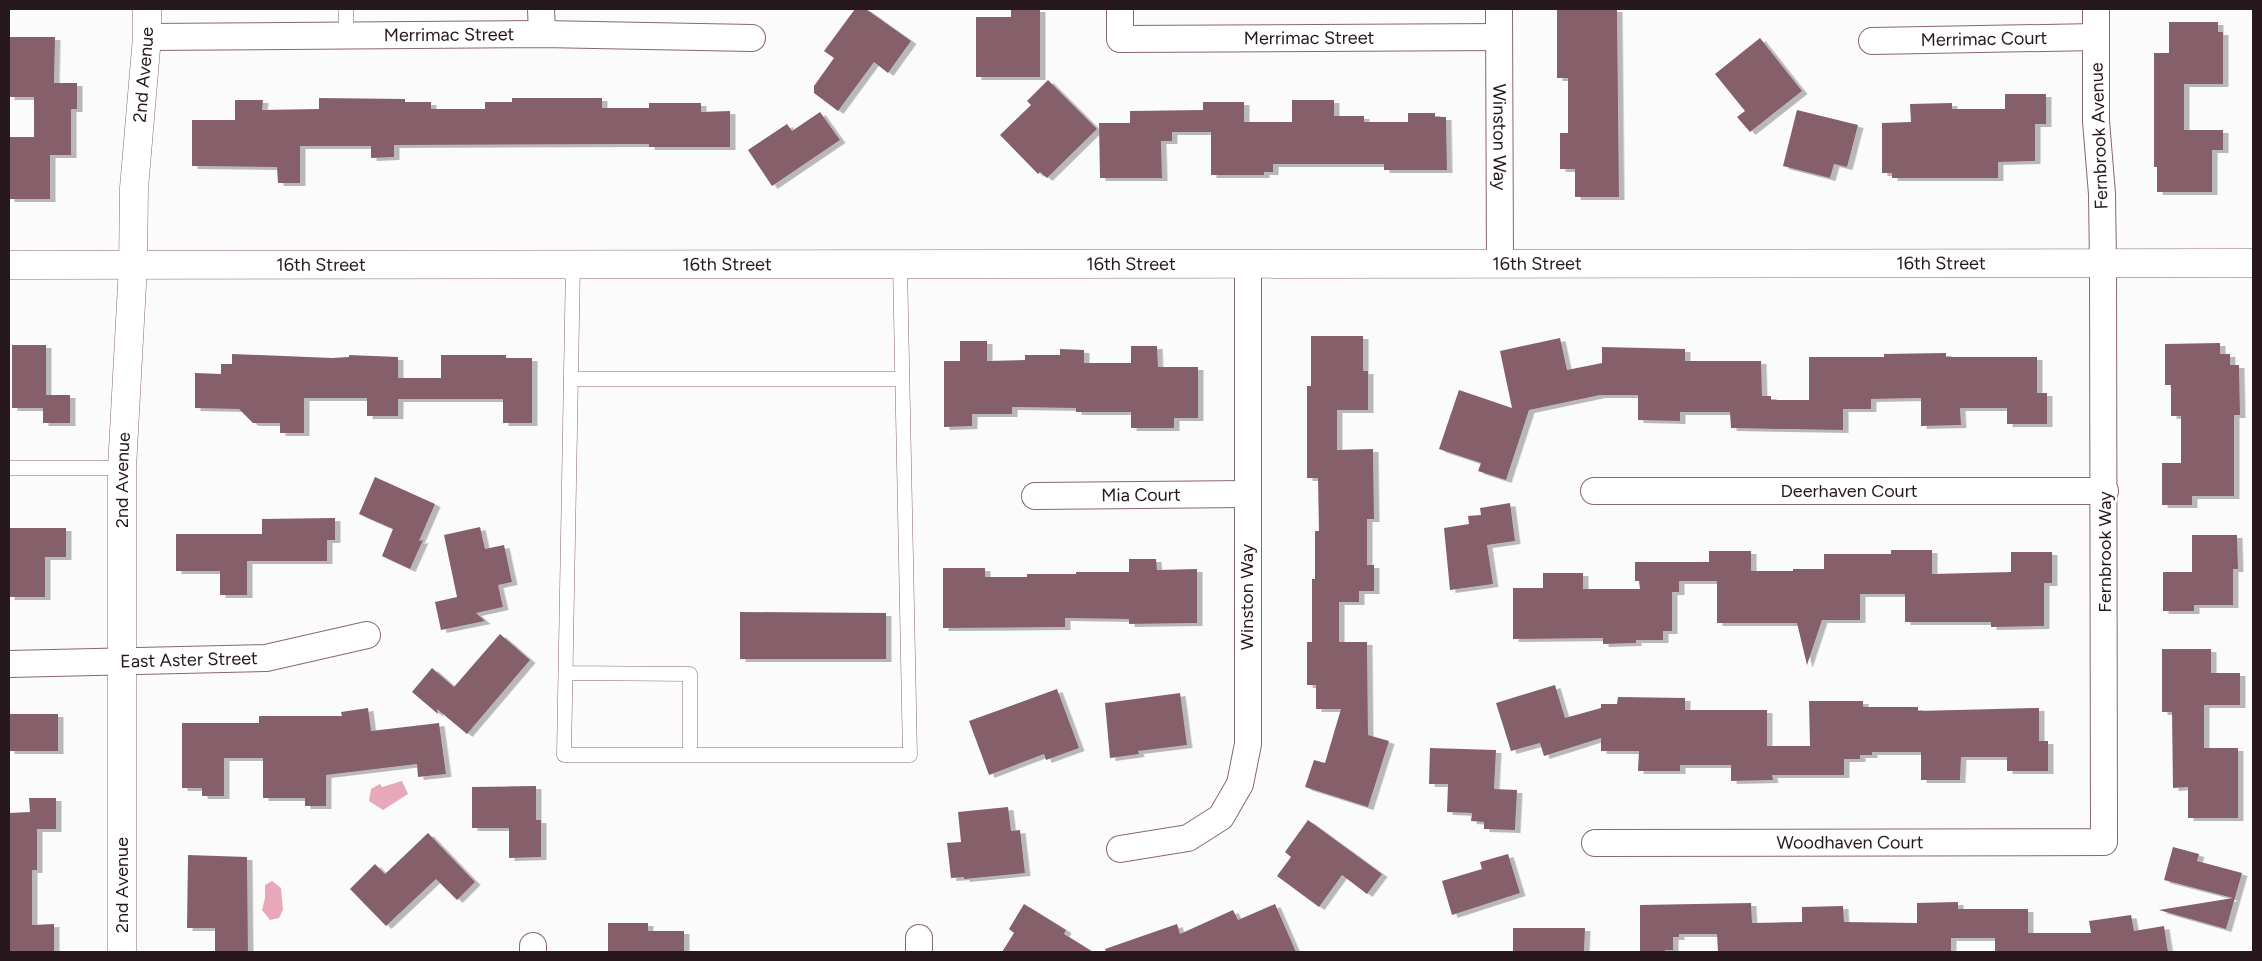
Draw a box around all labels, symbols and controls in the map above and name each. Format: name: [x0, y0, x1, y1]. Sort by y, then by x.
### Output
street label: Merrimac Street: [384, 23, 515, 46]
street label: 2nd Avenue: [129, 27, 158, 123]
street label: Merrimac Street: [1244, 27, 1375, 49]
street label: Merrimac Court: [1921, 27, 2048, 51]
street label: Fernbrook Avenue: [2085, 62, 2113, 210]
street label: Winston Way: [1488, 84, 1511, 191]
street label: 16th Street: [1896, 252, 1986, 274]
street label: 16th Street: [682, 253, 772, 275]
street label: 16th Street: [1086, 253, 1176, 275]
street label: 16th Street: [1492, 253, 1582, 275]
street label: 16th Street: [276, 254, 366, 276]
street label: 2nd Avenue: [111, 431, 135, 528]
street label: Deerhaven Court: [1780, 480, 1918, 502]
street label: Mia Court: [1101, 484, 1181, 506]
street label: Fernbrook Way: [2094, 491, 2116, 613]
street label: Winston Way: [1236, 543, 1258, 650]
street label: East Aster Street: [120, 647, 258, 672]
street label: Woodhaven Court: [1776, 831, 1924, 854]
street label: 2nd Avenue: [111, 837, 133, 933]

